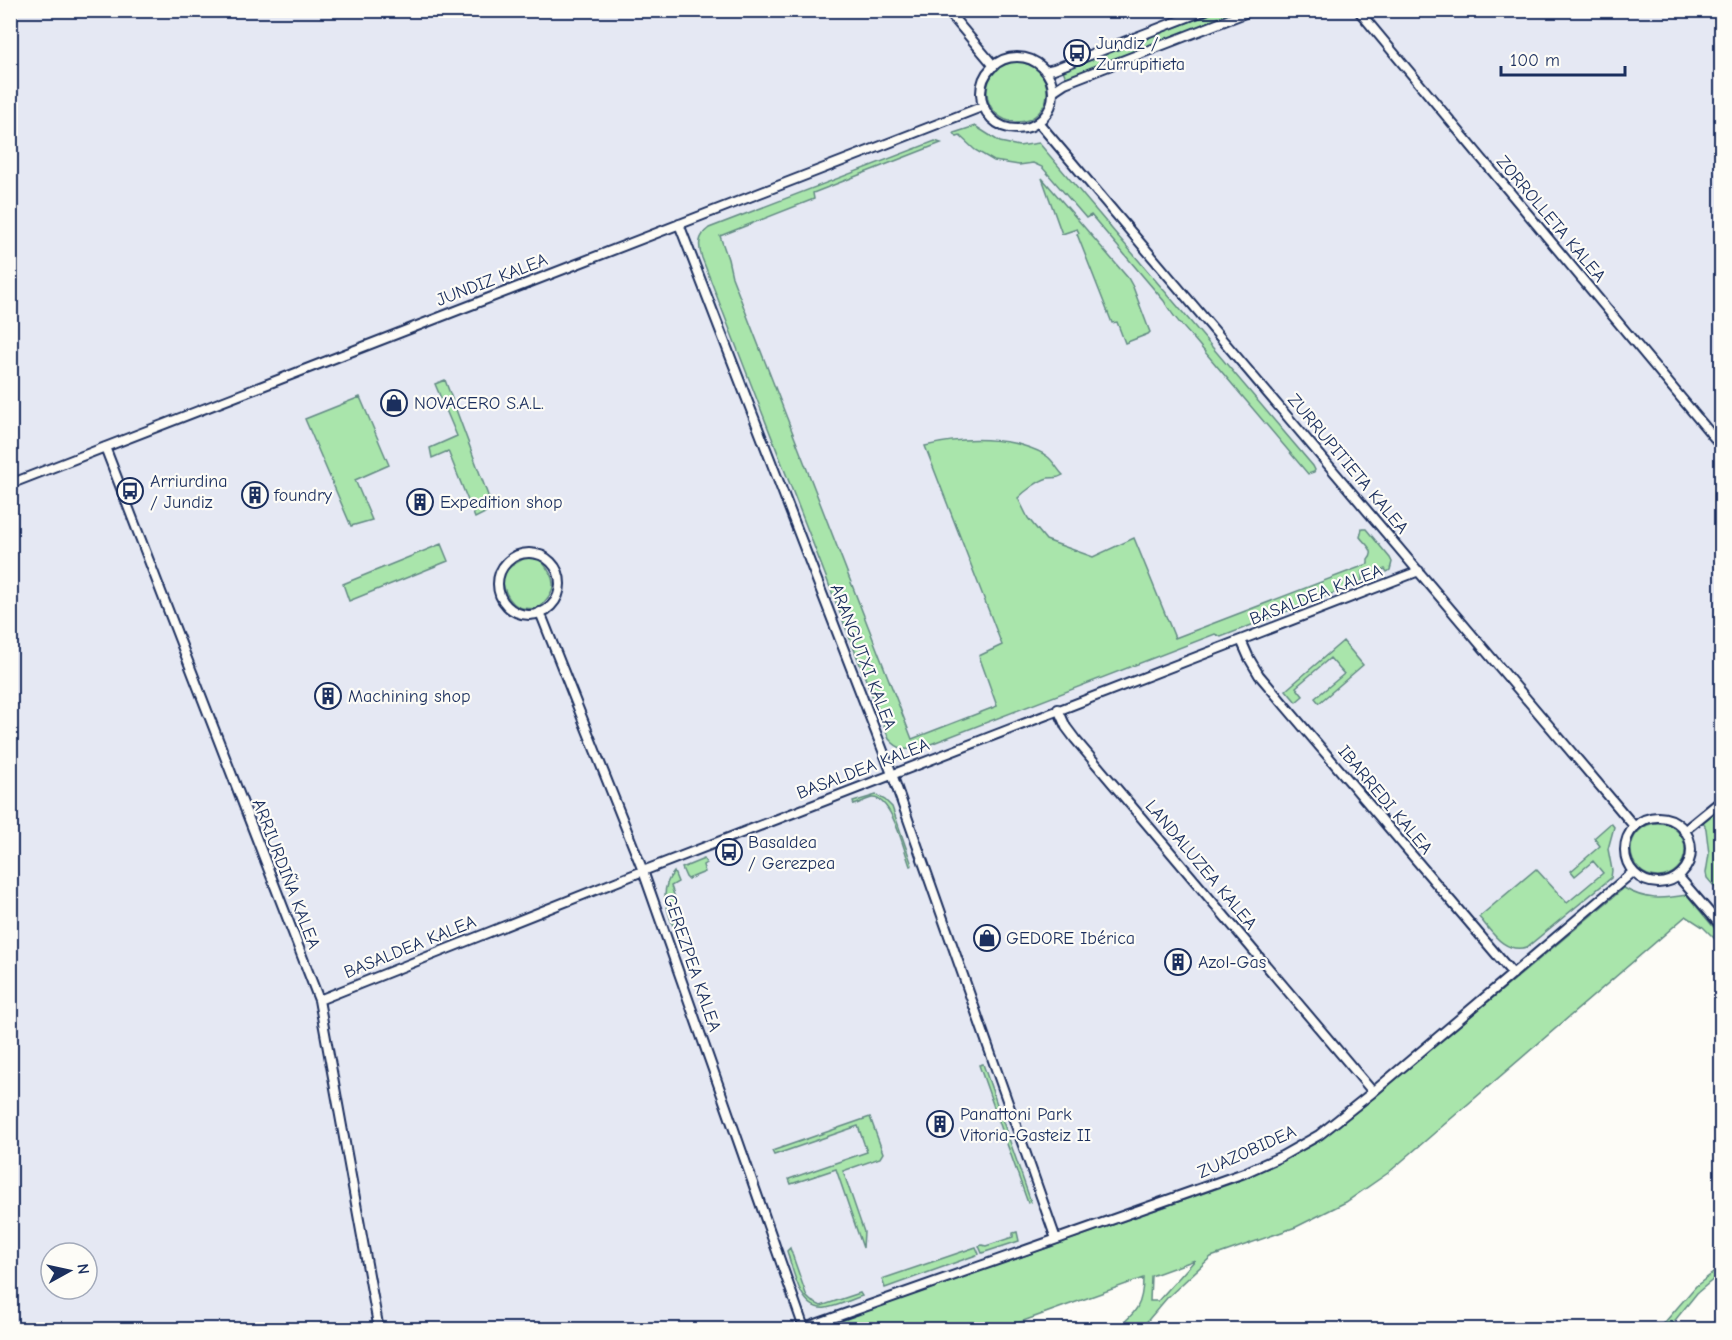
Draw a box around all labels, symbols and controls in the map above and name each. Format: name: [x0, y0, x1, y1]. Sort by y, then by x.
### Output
place label: Jundiz / Zurrupitieta: [1096, 33, 1185, 75]
bus stop icon: Jundiz / Zurrupitieta: [1062, 38, 1092, 68]
scale bar: [1501, 39, 1626, 77]
text: 100 m: [1510, 50, 1560, 71]
street label: ZORROLLETA KALEA: [1492, 152, 1610, 286]
street label: JUNDIZ KALEA: [433, 249, 551, 311]
shop icon: NOVACERO S.A.L.: [379, 388, 409, 418]
street label: ZURRUPITIETA KALEA: [1283, 390, 1413, 538]
place label: NOVACERO S.A.L.: [414, 393, 544, 414]
place label: Arriurdina / Jundiz: [150, 471, 228, 513]
bus stop icon: Arriurdina / Jundiz: [115, 476, 145, 506]
building icon: foundry: [240, 480, 270, 510]
place label: foundry: [273, 485, 333, 506]
building icon: Expedition shop: [405, 487, 435, 517]
place label: Expedition shop: [440, 492, 563, 513]
street label: BASALDEA KALEA: [1247, 560, 1385, 630]
street label: ARANGUTXI KALEA: [826, 581, 900, 733]
building icon: Machining shop: [313, 681, 343, 711]
place label: Machining shop: [348, 686, 471, 707]
street label: BASALDEA KALEA: [794, 734, 932, 804]
street label: IBARREDI KALEA: [1333, 741, 1437, 859]
street label: ARRIURDIÑA KALEA: [248, 796, 324, 952]
street label: LANDALUZEA KALEA: [1141, 796, 1261, 934]
place label: Basaldea / Gerezpea: [748, 832, 835, 874]
bus stop icon: Basaldea / Gerezpea: [714, 837, 744, 867]
street label: GEREZPEA KALEA: [659, 891, 725, 1035]
street label: BASALDEA KALEA: [341, 911, 479, 983]
shop icon: GEDORE Ibérica: [972, 923, 1002, 953]
place label: GEDORE Ibérica: [1006, 928, 1135, 949]
building icon: Azol-Gas: [1163, 947, 1193, 977]
place label: Azol-Gas: [1198, 952, 1266, 973]
place label: Panattoni Park Vitoria-Gasteiz II: [960, 1104, 1091, 1146]
building icon: Panattoni Park Vitoria-Gasteiz II: [925, 1109, 955, 1139]
street label: ZUAZOBIDEA: [1195, 1121, 1299, 1183]
north arrow: [39, 1241, 99, 1301]
text: N: [73, 1263, 93, 1275]

